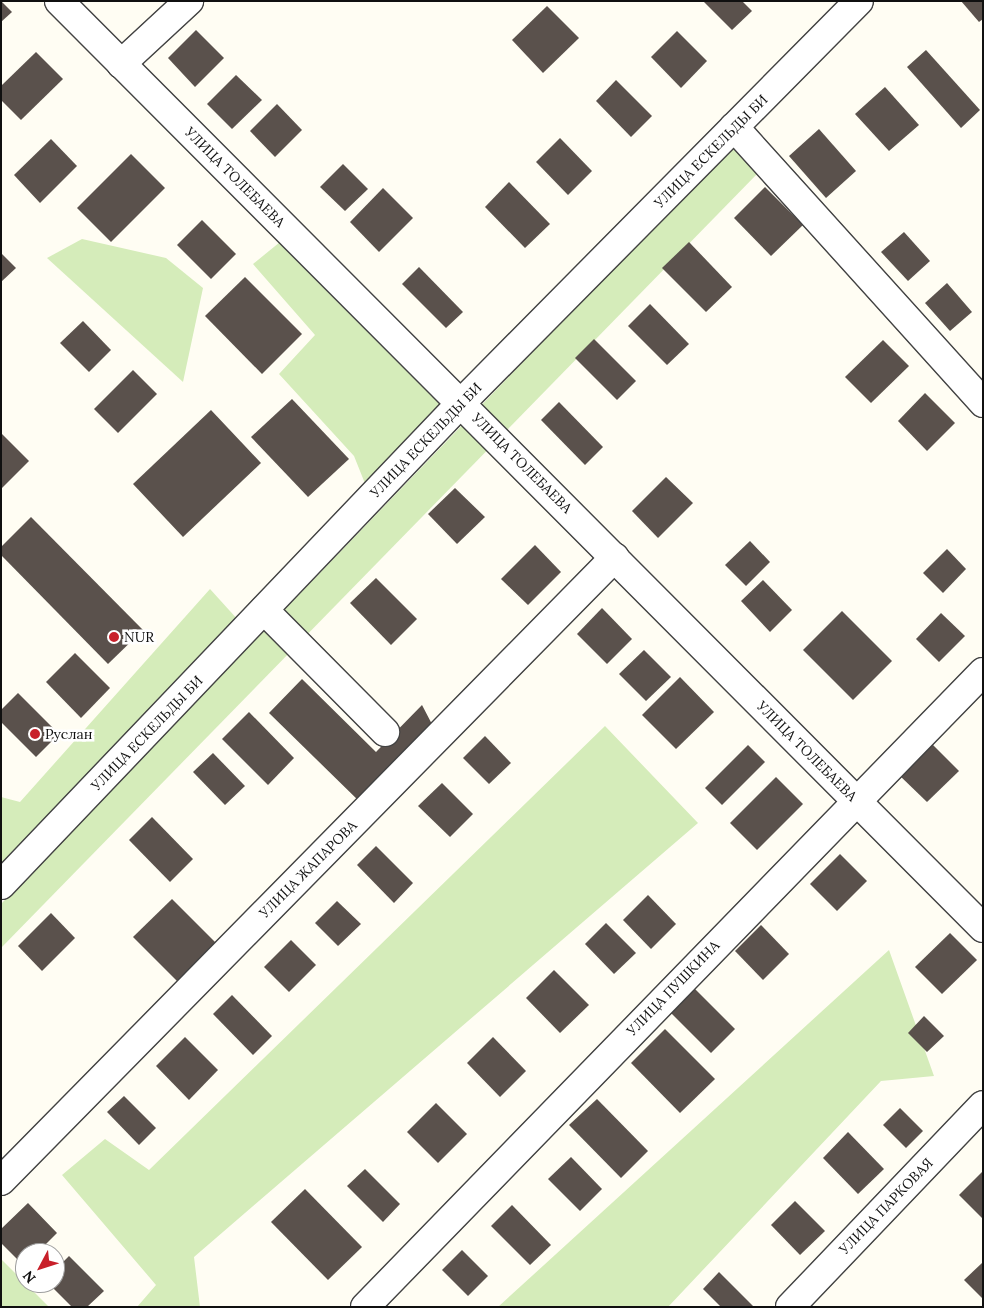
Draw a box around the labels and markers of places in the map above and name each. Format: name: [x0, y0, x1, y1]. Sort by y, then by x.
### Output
place label: NUR: [124, 629, 154, 645]
marker: NUR: [108, 631, 120, 643]
place label: Руслан: [45, 726, 92, 742]
marker: Руслан: [29, 728, 41, 740]

